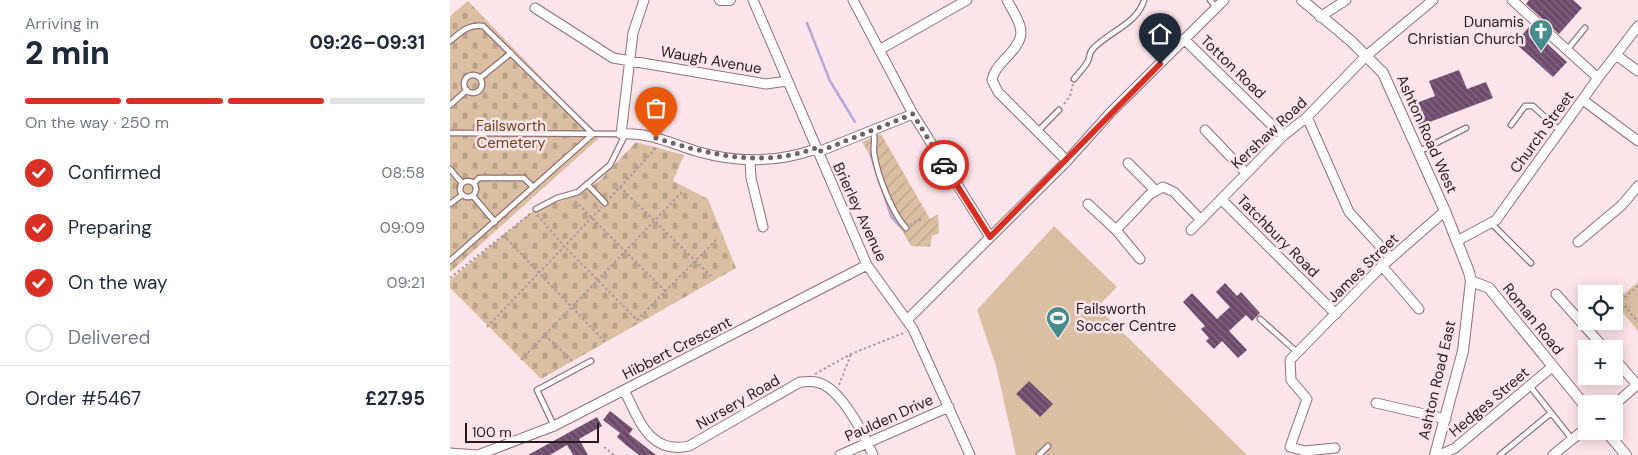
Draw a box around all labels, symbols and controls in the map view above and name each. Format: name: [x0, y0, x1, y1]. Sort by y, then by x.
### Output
place label: Dunamis Christian Church: [1408, 12, 1524, 49]
text: Arriving in: [25, 13, 99, 34]
pin: [1139, 13, 1181, 64]
church icon: Dunamis Christian Church: [1528, 18, 1554, 52]
icon: home: [1146, 20, 1174, 48]
text: 09:26–09:31: [309, 30, 425, 55]
street label: Totton Road: [1196, 31, 1270, 103]
text: 2 min: [25, 32, 110, 74]
street label: Waugh Avenue: [659, 41, 763, 79]
street label: Ashton Road West: [1392, 72, 1462, 196]
pin: [635, 87, 677, 138]
street label: Church Street: [1505, 87, 1579, 177]
street label: Kershaw Road: [1227, 93, 1311, 173]
icon: bag: [642, 94, 670, 122]
text: On the way · 250 m: [25, 112, 169, 133]
park label: Failsworth Cemetery: [476, 116, 546, 153]
courier: [919, 140, 969, 190]
icon: car: [930, 151, 958, 179]
icon: check: [25, 159, 53, 187]
street label: Brierley Avenue: [828, 159, 892, 265]
text: Confirmed: [68, 160, 161, 185]
text: 08:58: [382, 162, 425, 183]
street label: Tatchbury Road: [1232, 190, 1324, 282]
icon: check: [25, 214, 53, 242]
text: Preparing: [68, 215, 152, 240]
text: 09:09: [380, 217, 425, 238]
street label: James Street: [1323, 229, 1403, 307]
icon: check: [25, 269, 53, 297]
text: On the way: [68, 270, 168, 295]
text: 09:21: [387, 272, 425, 293]
street label: Roman Road: [1498, 279, 1568, 359]
map controls: [1578, 285, 1623, 440]
button: locate: [1578, 285, 1623, 330]
place label: Failsworth Soccer Centre: [1076, 299, 1176, 336]
sports icon: Failsworth Soccer Centre: [1045, 305, 1071, 339]
street label: Hibbert Crescent: [619, 312, 735, 384]
street label: Ashton Road East: [1414, 318, 1460, 442]
text: Delivered: [68, 325, 150, 350]
button: +: [1578, 340, 1623, 385]
street label: Hedges Street: [1445, 363, 1533, 441]
street label: Nursery Road: [693, 370, 783, 434]
text: Order #5467: [25, 386, 141, 411]
text: £27.95: [365, 386, 425, 411]
street label: Paulden Drive: [842, 390, 936, 446]
button: −: [1578, 395, 1623, 440]
scale bar: [465, 420, 599, 443]
text: 100 m: [472, 423, 512, 441]

